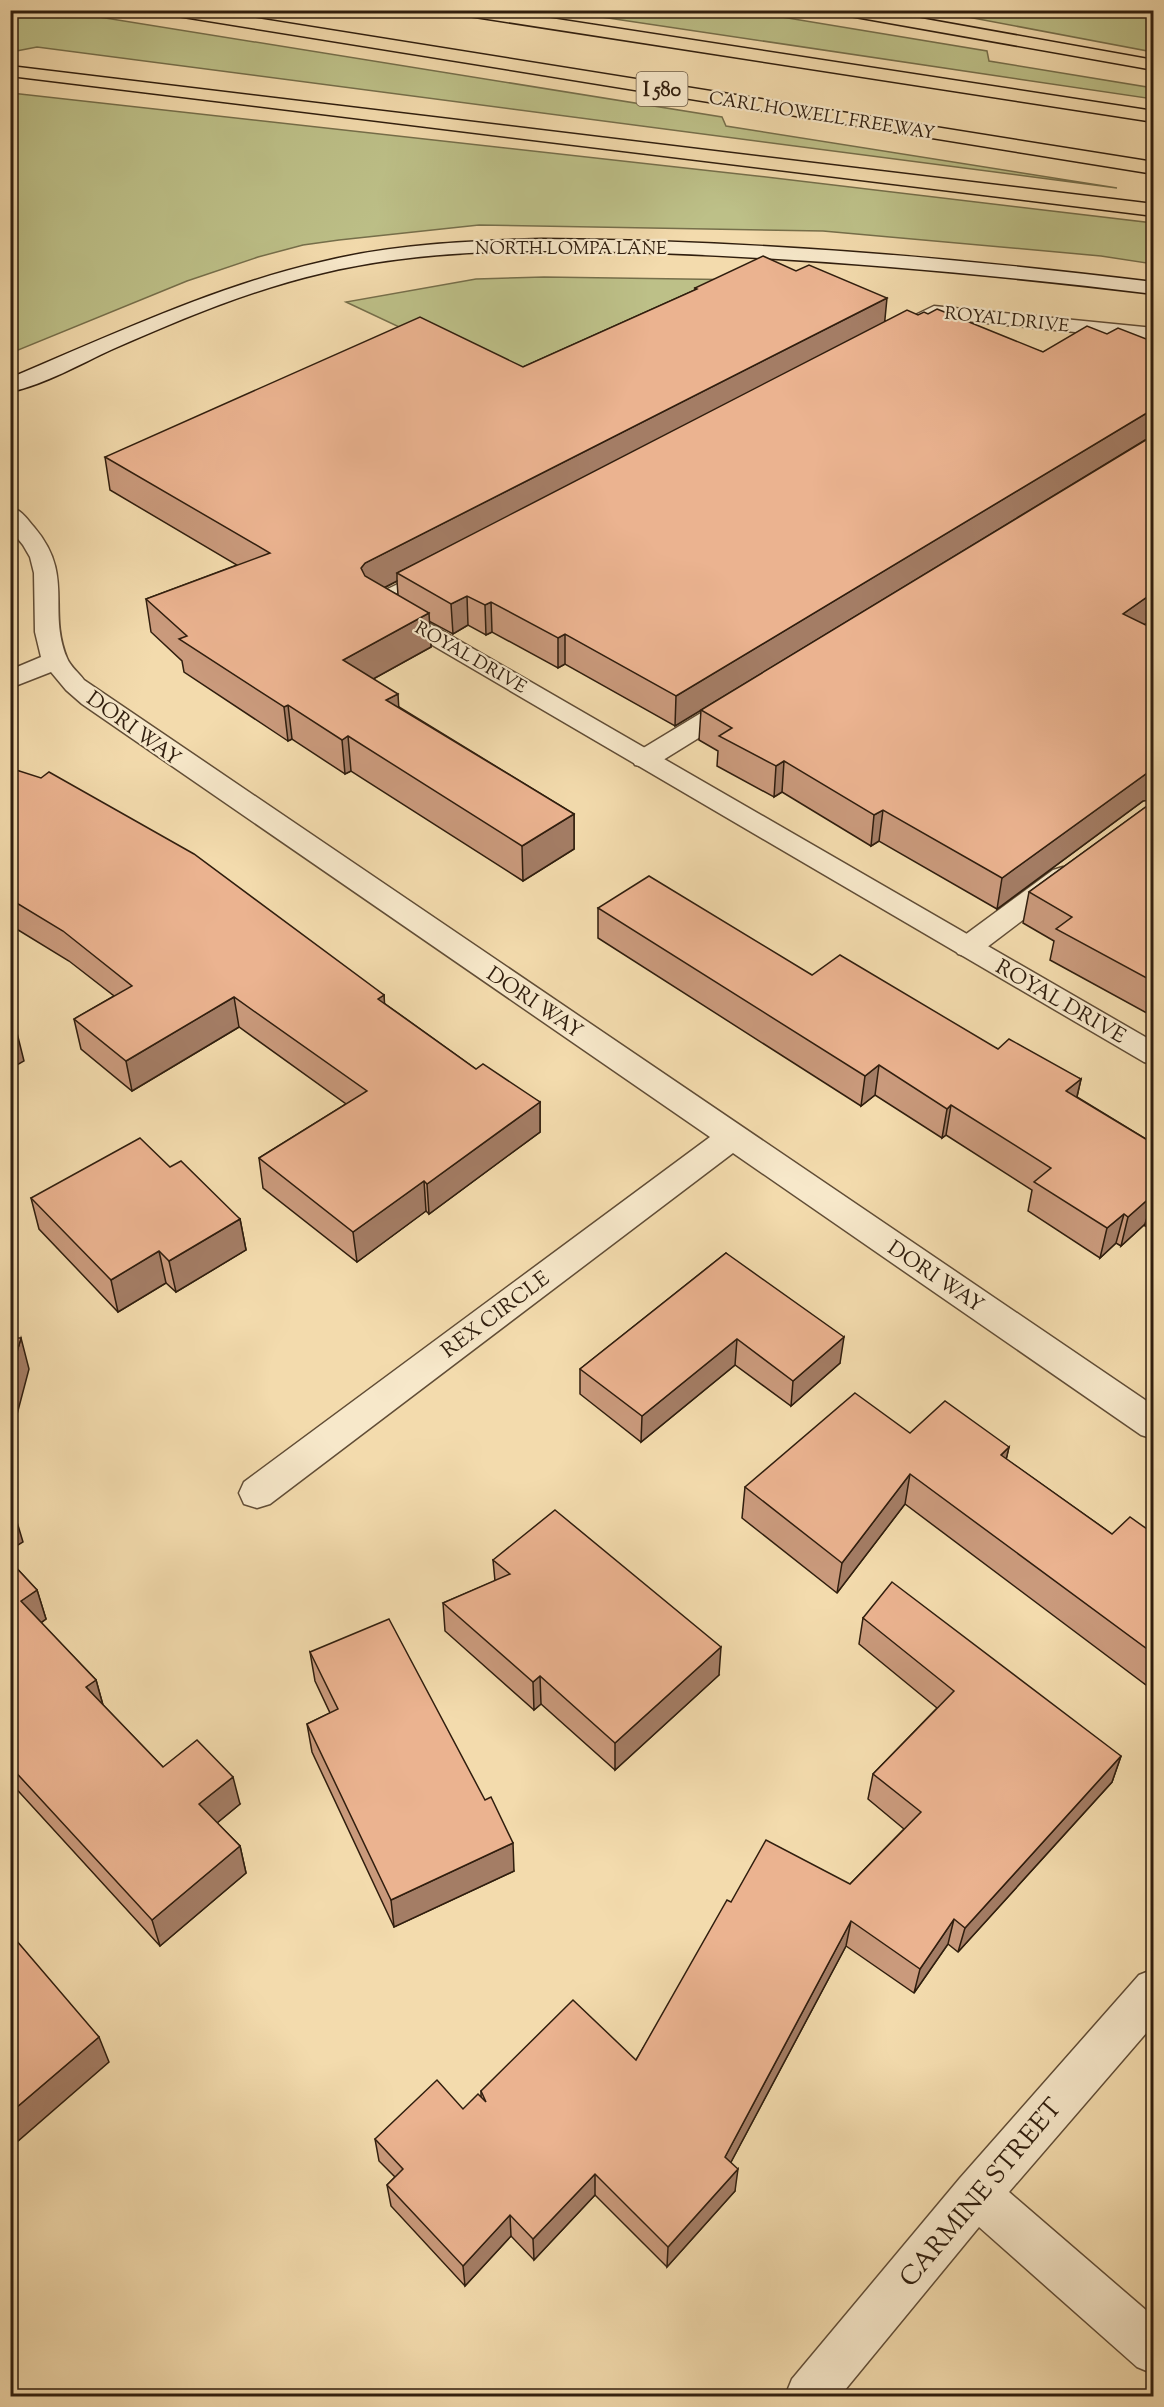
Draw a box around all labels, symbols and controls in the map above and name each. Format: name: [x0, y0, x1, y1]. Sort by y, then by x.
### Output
road number: I 580: [636, 72, 688, 106]
street label: CARL HOWELL FREEWAY: [707, 86, 937, 148]
street label: NORTH LOMPA LANE: [475, 237, 667, 263]
street label: ROYAL DRIVE: [943, 302, 1071, 340]
street label: ROYAL DRIVE: [409, 616, 531, 701]
street label: DORI WAY: [79, 685, 186, 774]
street label: ROYAL DRIVE: [989, 953, 1131, 1052]
street label: DORI WAY: [480, 960, 588, 1047]
street label: DORI WAY: [881, 1234, 989, 1321]
street label: REX CIRCLE: [436, 1265, 557, 1366]
street label: CARMINE STREET: [892, 2091, 1072, 2296]

